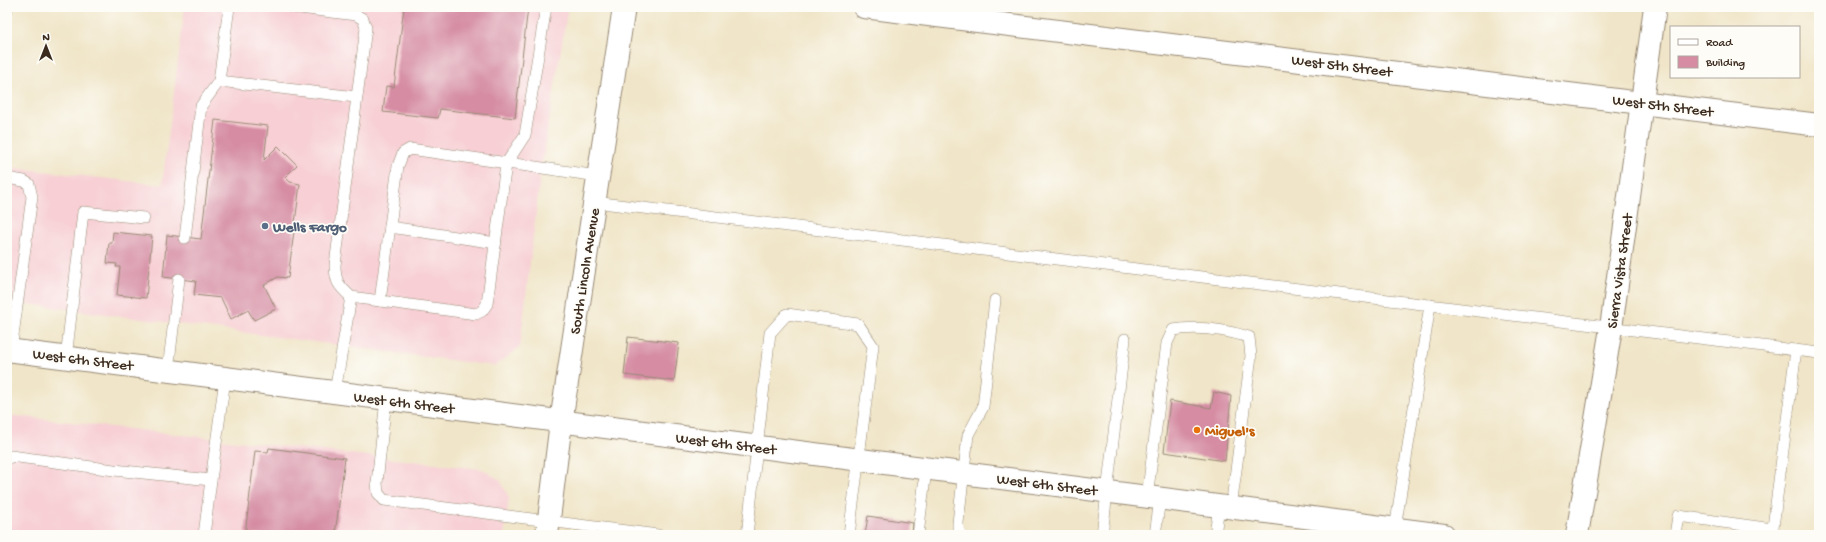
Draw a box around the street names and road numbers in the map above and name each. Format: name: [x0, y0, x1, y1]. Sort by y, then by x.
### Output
street label: West 5th Street: [1290, 52, 1395, 82]
street label: West 5th Street: [1611, 92, 1716, 122]
street label: South Lincoln Avenue: [567, 207, 605, 336]
street label: Sierra Vista Street: [1604, 211, 1638, 330]
street label: West 6th Street: [32, 346, 136, 376]
street label: West 6th Street: [353, 389, 457, 419]
street label: West 6th Street: [675, 430, 779, 460]
street label: West 6th Street: [996, 471, 1100, 501]

